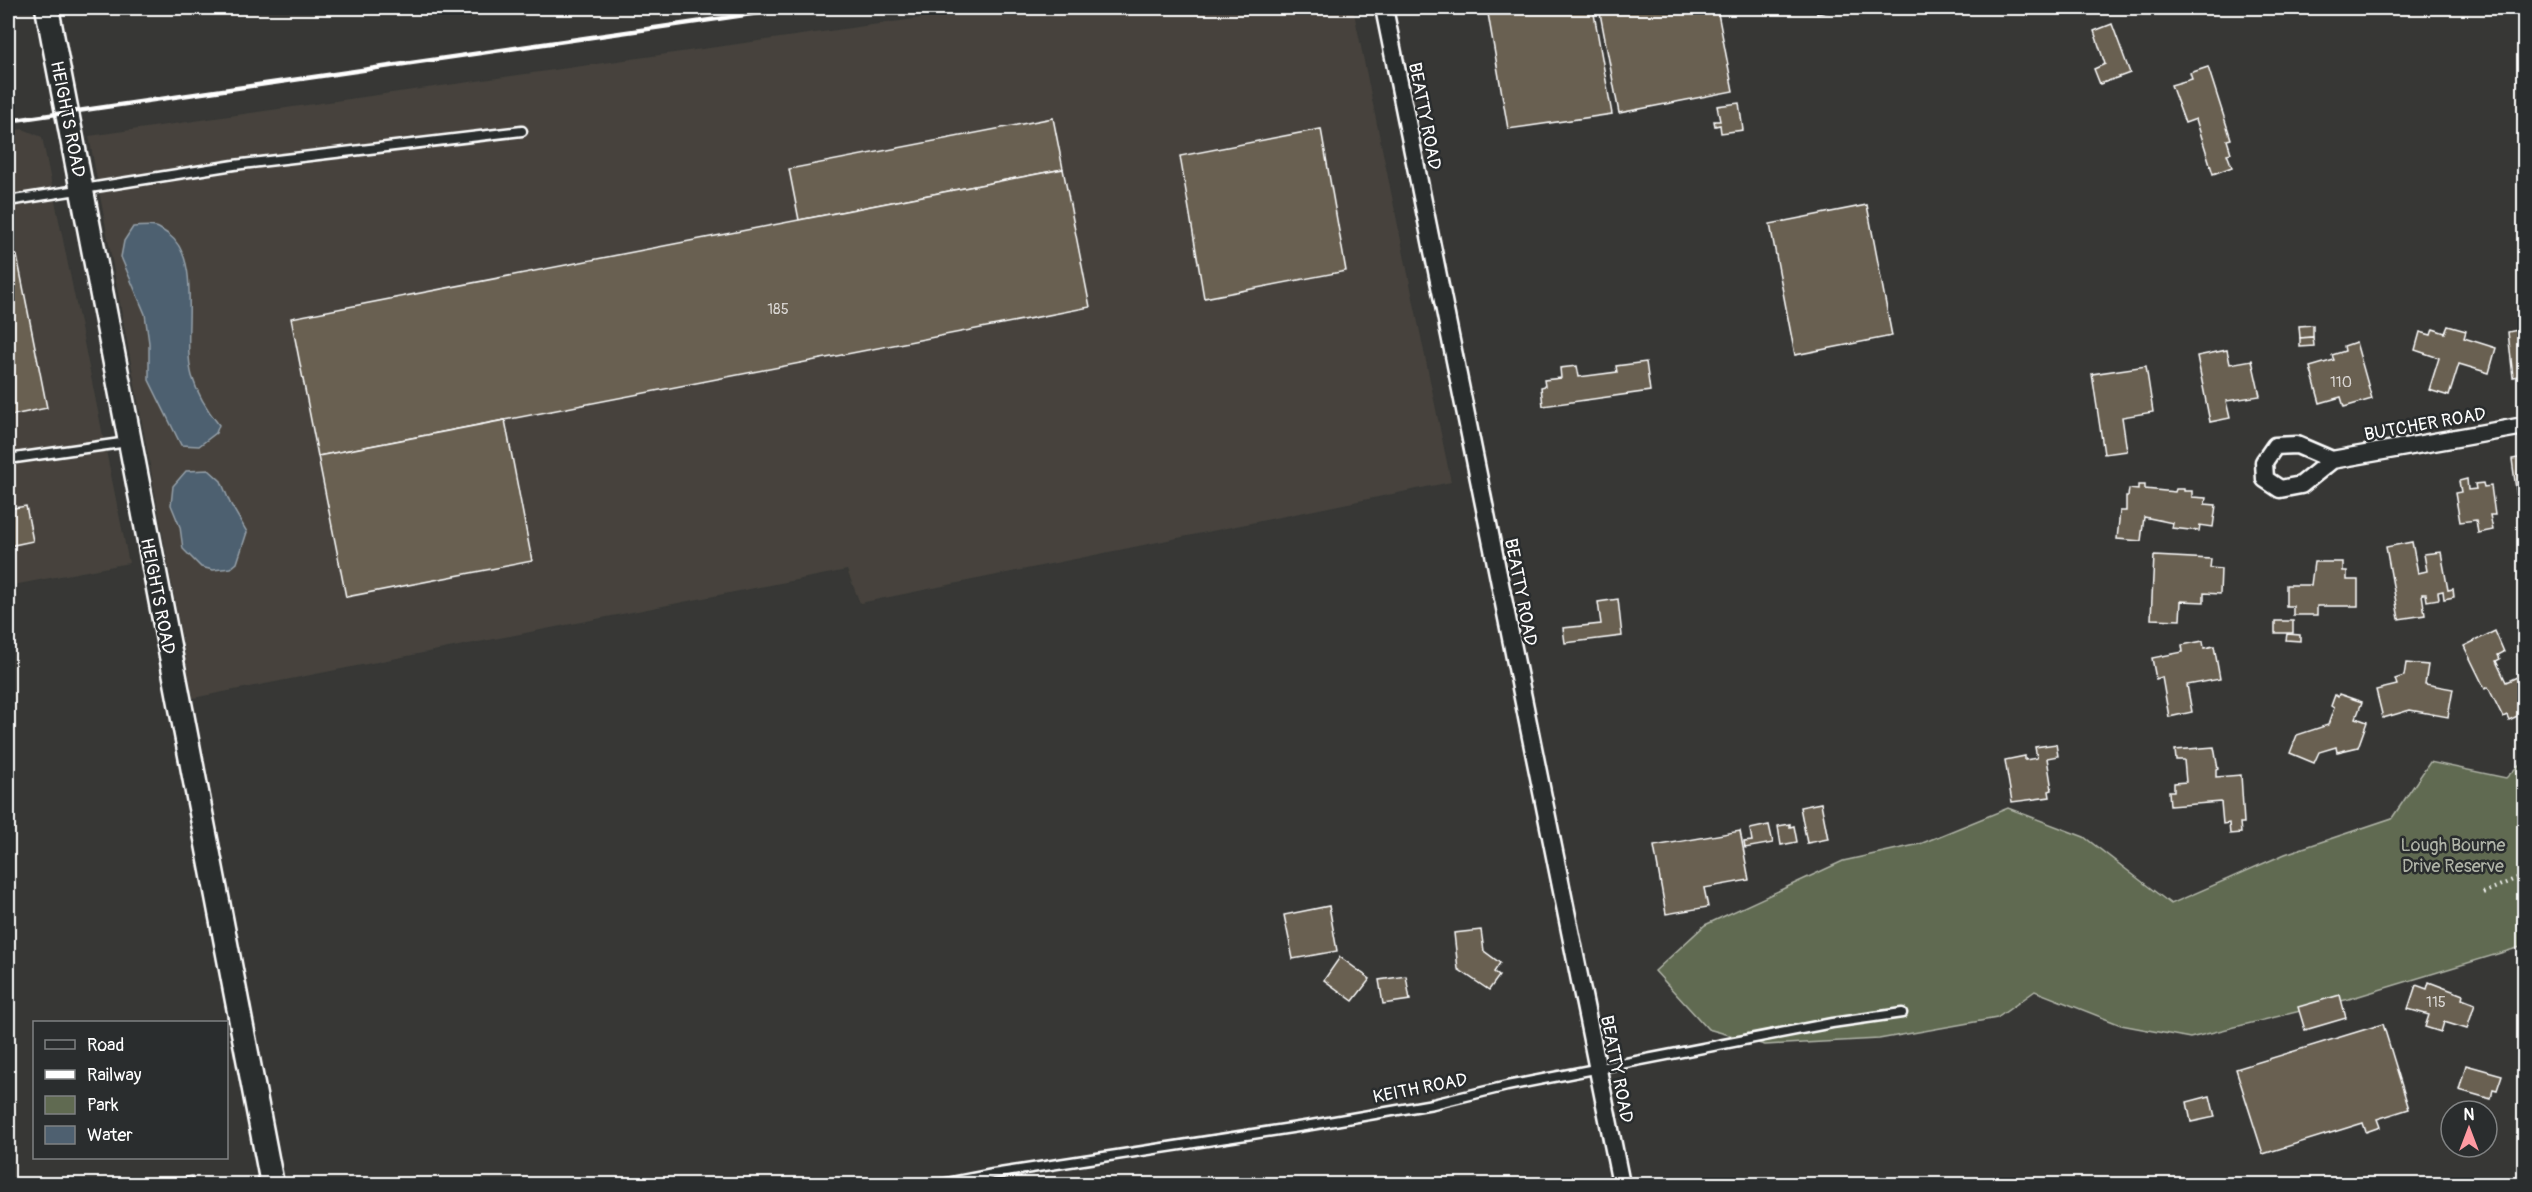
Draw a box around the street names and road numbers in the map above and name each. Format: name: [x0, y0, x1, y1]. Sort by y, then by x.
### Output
street label: HEIGHTS ROAD: [45, 59, 90, 179]
street label: BEATTY ROAD: [1403, 60, 1446, 172]
street label: BUTCHER ROAD: [2362, 402, 2488, 447]
street label: HEIGHTS ROAD: [135, 536, 180, 656]
street label: BEATTY ROAD: [1499, 536, 1542, 648]
street label: BEATTY ROAD: [1595, 1013, 1638, 1125]
street label: KEITH ROAD: [1371, 1068, 1469, 1109]

